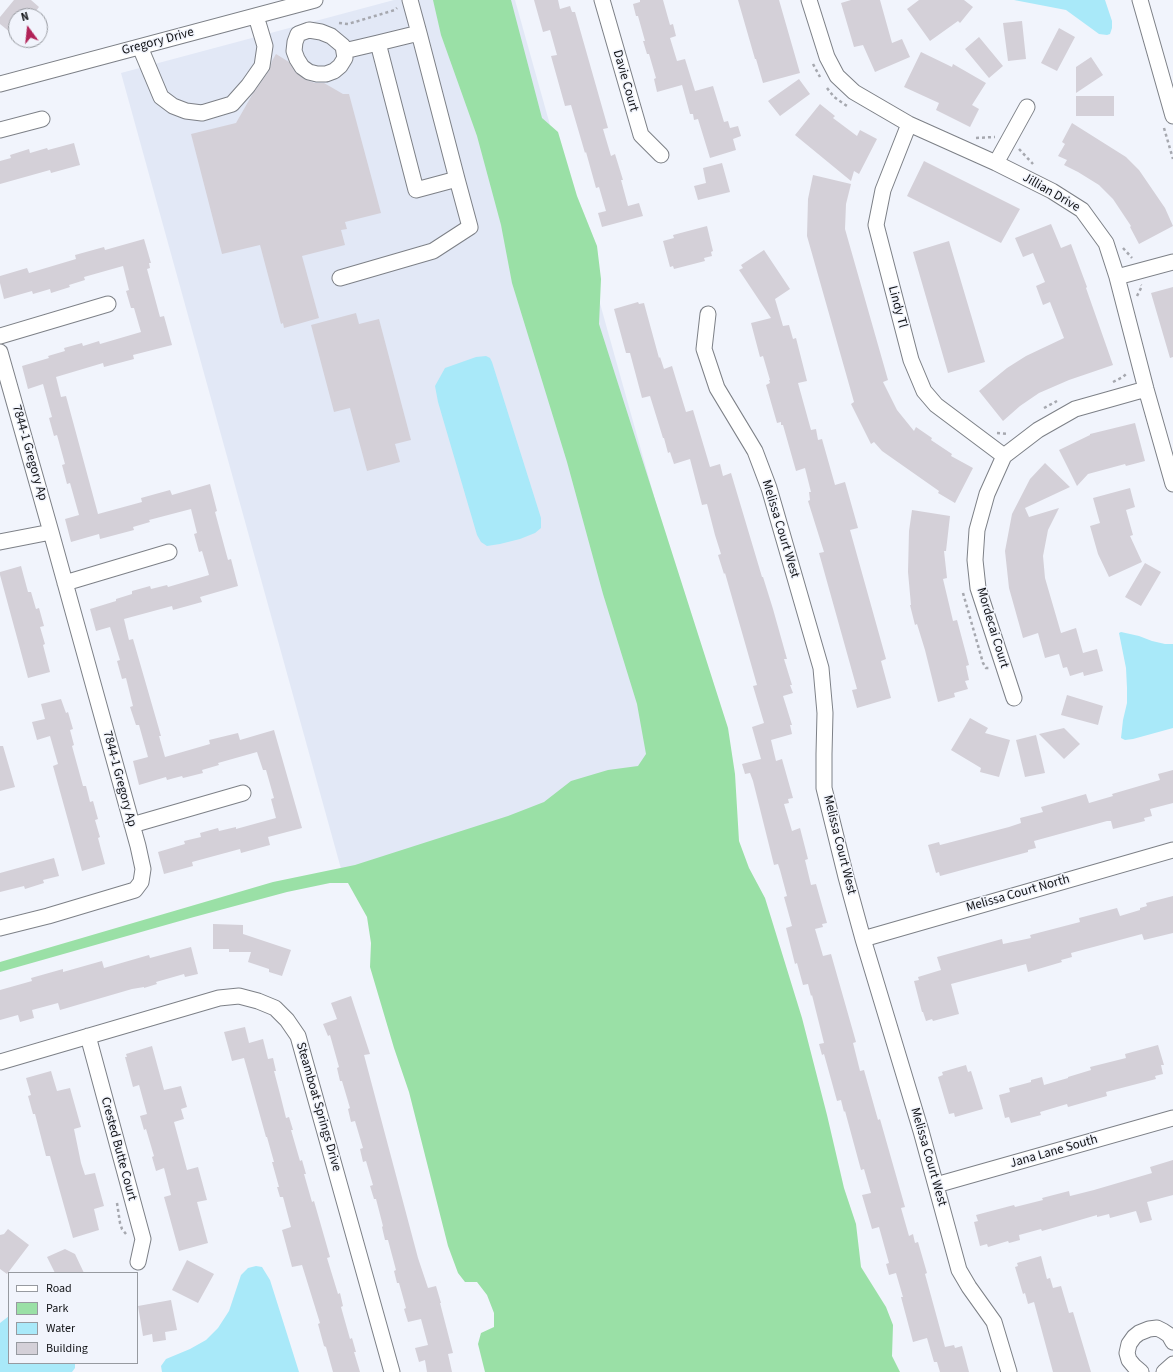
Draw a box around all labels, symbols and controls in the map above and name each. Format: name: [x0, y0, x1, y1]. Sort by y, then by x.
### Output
north arrow: [8, 8, 48, 48]
text: N: [20, 9, 30, 25]
street label: Gregory Drive: [120, 25, 196, 59]
street label: Davie Court: [609, 48, 641, 114]
street label: Jillian Drive: [1020, 170, 1082, 216]
street label: Lindy Tl: [884, 284, 910, 330]
street label: 7844-1 Gregory Ap: [8, 403, 50, 503]
street label: Melissa Court West: [758, 478, 802, 580]
street label: Mordecai Court: [972, 586, 1012, 670]
street label: 7844-1 Gregory Ap: [99, 729, 139, 829]
street label: Melissa Court West: [819, 794, 859, 896]
street label: Melissa Court North: [964, 872, 1072, 916]
street label: Steamboat Springs Drive: [292, 1041, 344, 1173]
street label: Crested Butte Court: [97, 1096, 139, 1202]
street label: Melissa Court West: [906, 1106, 950, 1208]
street label: Jana Lane South: [1008, 1132, 1100, 1172]
legend: [8, 1272, 138, 1364]
text: Road: [46, 1280, 72, 1297]
text: Park: [46, 1300, 68, 1317]
text: Water: [46, 1320, 75, 1337]
text: Building: [46, 1340, 88, 1357]

